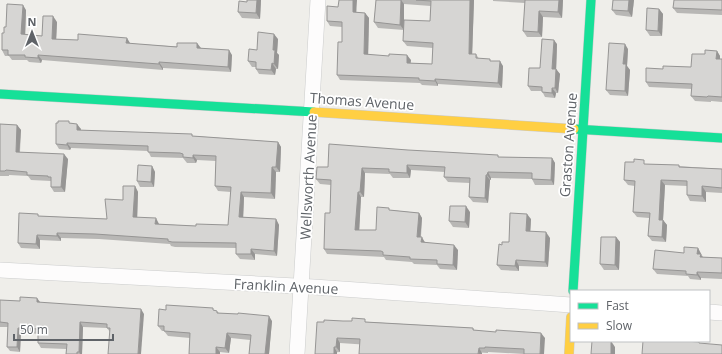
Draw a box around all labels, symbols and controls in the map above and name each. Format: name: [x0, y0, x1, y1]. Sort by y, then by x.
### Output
north arrow: [12, 12, 52, 52]
text: N: [28, 14, 36, 29]
street label: Thomas Avenue: [309, 88, 415, 114]
street label: Graston Avenue: [555, 92, 581, 198]
street label: Wellsworth Avenue: [295, 114, 321, 240]
street label: Franklin Avenue: [233, 274, 339, 298]
legend: [570, 290, 710, 342]
text: Fast: [606, 297, 629, 314]
scale bar: [14, 316, 113, 342]
text: Slow: [606, 317, 633, 334]
text: 50 m: [20, 321, 48, 338]

